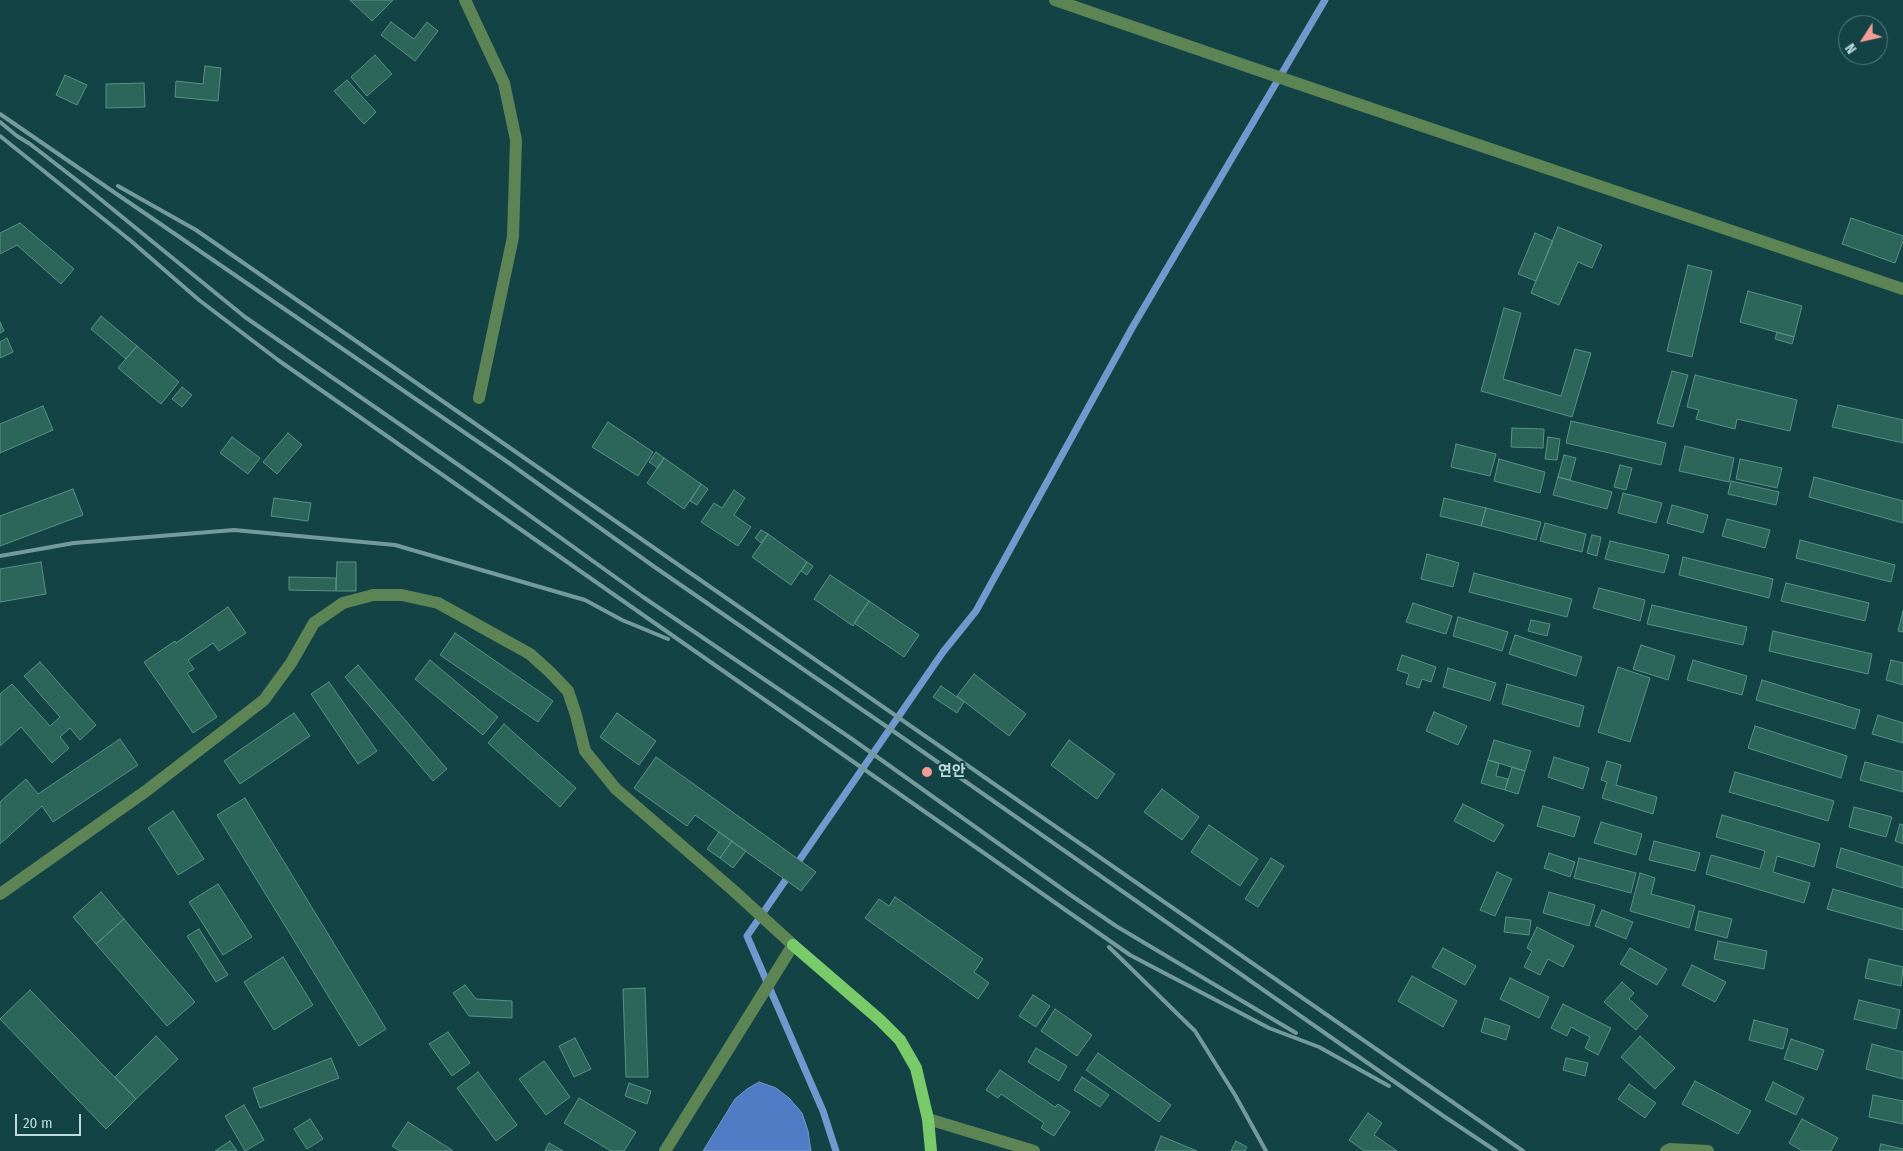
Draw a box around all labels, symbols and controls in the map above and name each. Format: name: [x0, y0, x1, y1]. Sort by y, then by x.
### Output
north arrow: [1838, 15, 1888, 65]
text: N: [1842, 40, 1860, 57]
place label: 연안: [938, 763, 966, 781]
marker: 연안: [920, 765, 934, 779]
scale bar: [18, 1104, 84, 1136]
text: 20 m: [23, 1114, 53, 1132]

